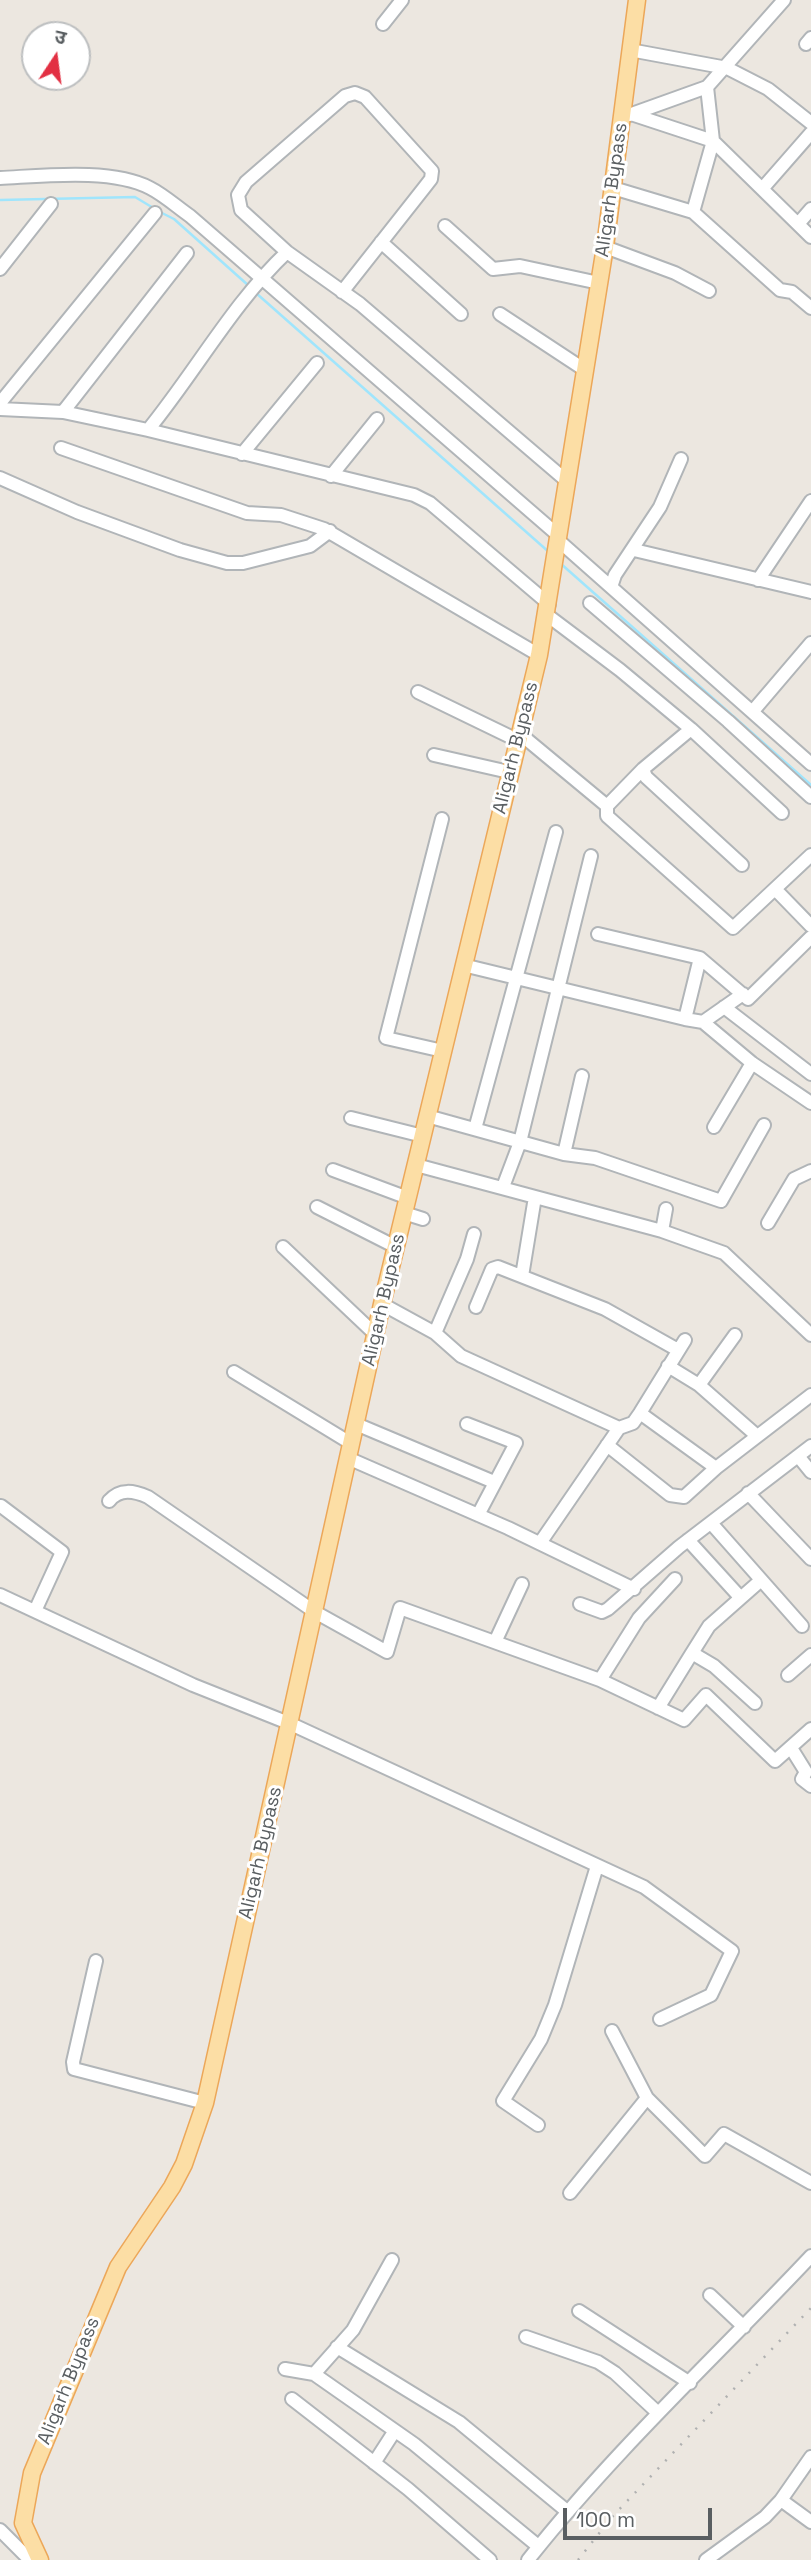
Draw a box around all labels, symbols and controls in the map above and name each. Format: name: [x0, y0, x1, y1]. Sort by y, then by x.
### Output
north arrow: [21, 21, 91, 91]
text: उ: [52, 24, 69, 50]
street label: Aligarh Bypass: [591, 121, 633, 259]
street label: Aligarh Bypass: [489, 680, 543, 816]
street label: Aligarh Bypass: [358, 1231, 410, 1369]
street label: Aligarh Bypass: [235, 1784, 287, 1922]
street label: Aligarh Bypass: [33, 2314, 105, 2448]
scale bar: [566, 2494, 715, 2538]
text: 100 m: [576, 2506, 635, 2533]

